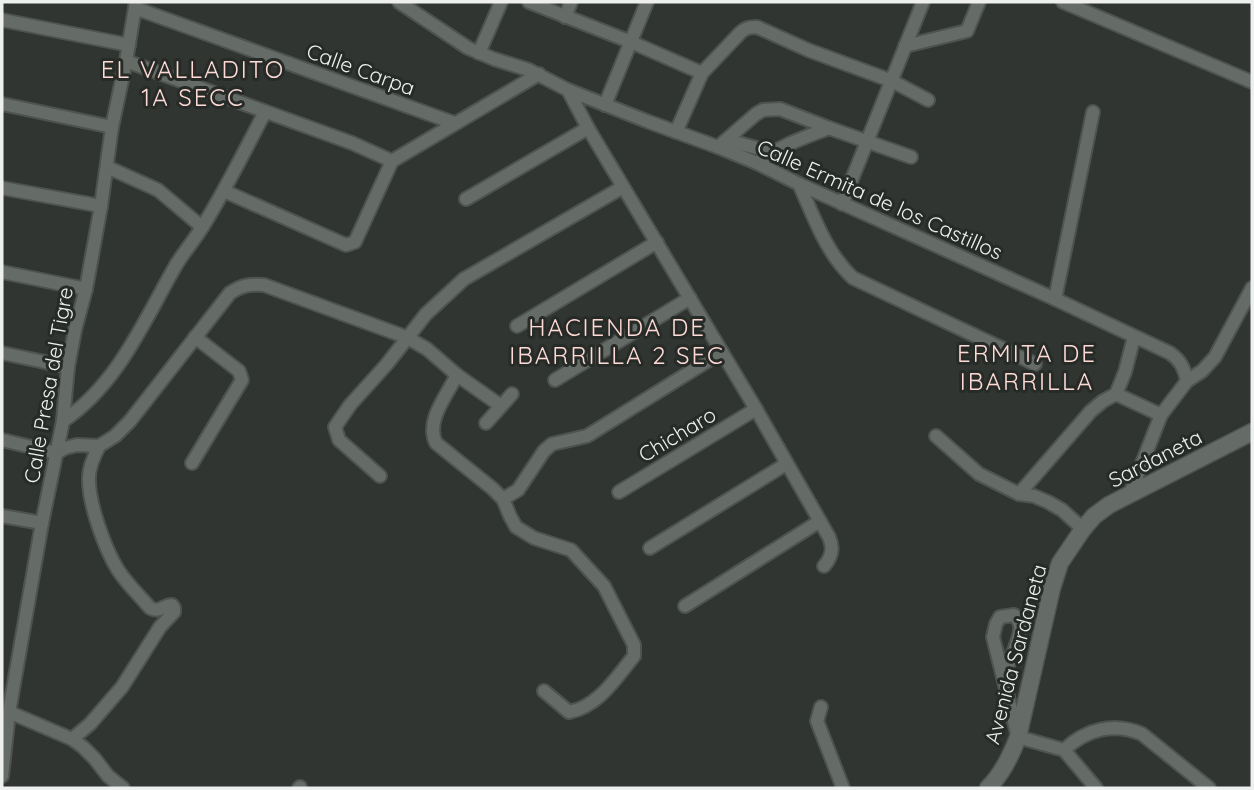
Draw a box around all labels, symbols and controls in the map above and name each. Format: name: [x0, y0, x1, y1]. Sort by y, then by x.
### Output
street label: Calle Carpa: [303, 37, 419, 101]
district label: EL VALLADITO 1A SECC: [101, 54, 285, 112]
street label: Calle Ermita de los Castillos: [753, 133, 1007, 265]
street label: Calle Presa del Tigre: [18, 285, 78, 485]
district label: HACIENDA DE IBARRILLA 2 SEC: [509, 312, 725, 370]
district label: ERMITA DE IBARRILLA: [957, 338, 1097, 396]
street label: Chicharo: [633, 401, 721, 467]
street label: Sardaneta: [1104, 423, 1206, 493]
street label: Avenida Sardaneta: [978, 561, 1052, 747]

